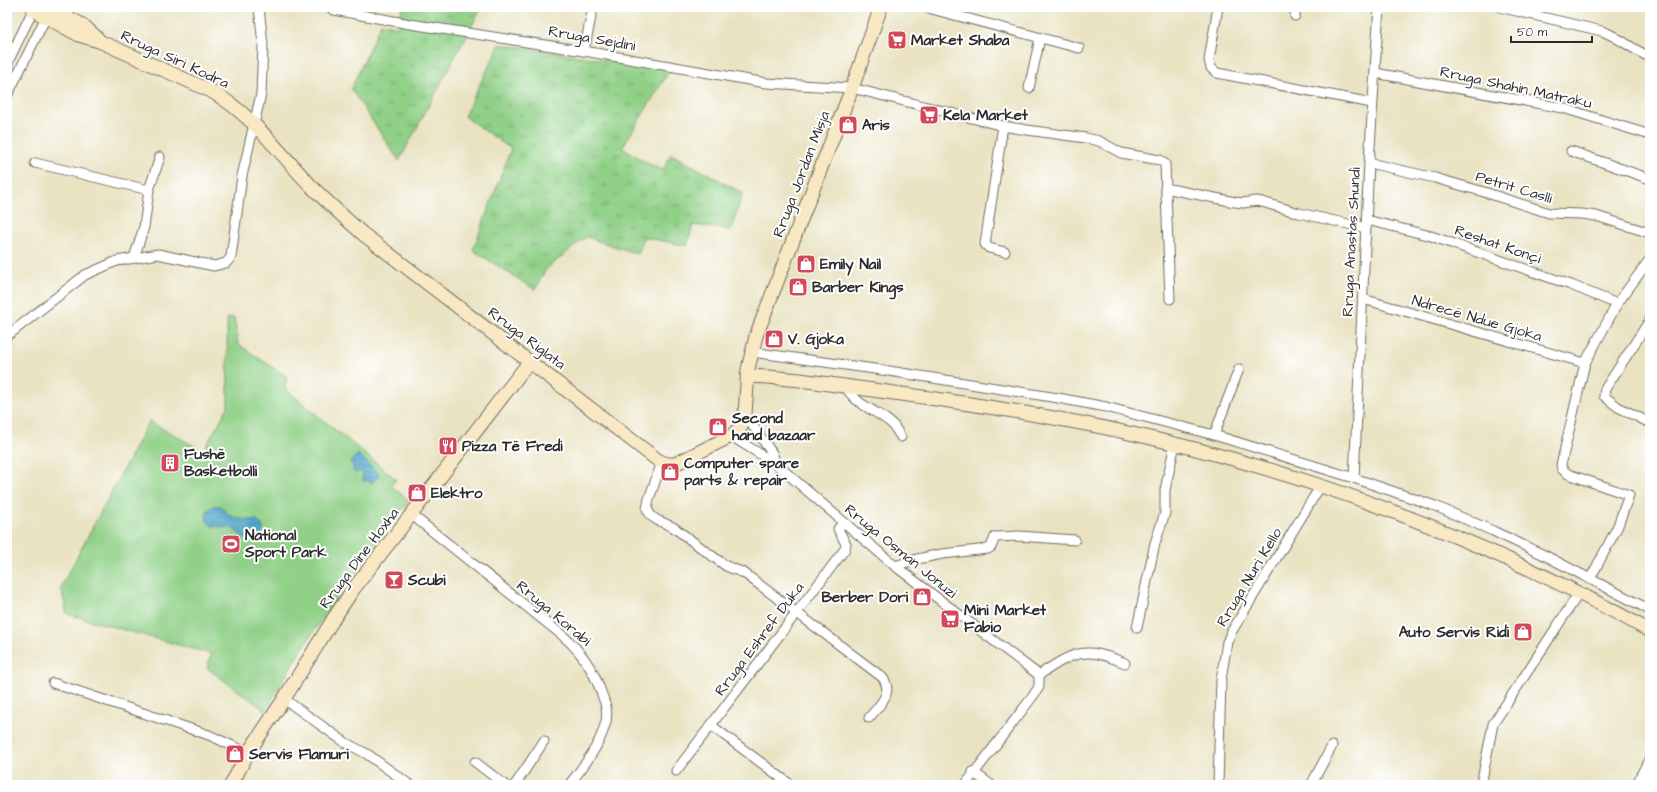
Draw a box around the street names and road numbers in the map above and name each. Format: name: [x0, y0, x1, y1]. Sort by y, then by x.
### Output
street label: Rruga Sejdini: [547, 21, 638, 58]
street label: Rruga Siri Kodra: [117, 25, 233, 95]
street label: Rruga Shahin Matraku: [1438, 61, 1594, 115]
street label: Rruga Jordan Misja: [768, 108, 836, 241]
street label: Rruga Anastas Shundi: [1337, 166, 1367, 317]
street label: Petrit Caslli: [1473, 166, 1555, 209]
street label: Reshat Konçi: [1452, 220, 1545, 269]
street label: Ndrecë Ndue Gjoka: [1409, 290, 1545, 347]
street label: Rruga Riglata: [483, 302, 570, 376]
street label: Rruga Osman Jonuzi: [839, 499, 962, 605]
street label: Rruga Dine Hoxha: [315, 503, 405, 614]
street label: Rruga Nuri Kello: [1212, 523, 1288, 631]
street label: Rruga Korabi: [511, 576, 596, 652]
street label: Rruga Eshref Duka: [710, 578, 810, 701]

